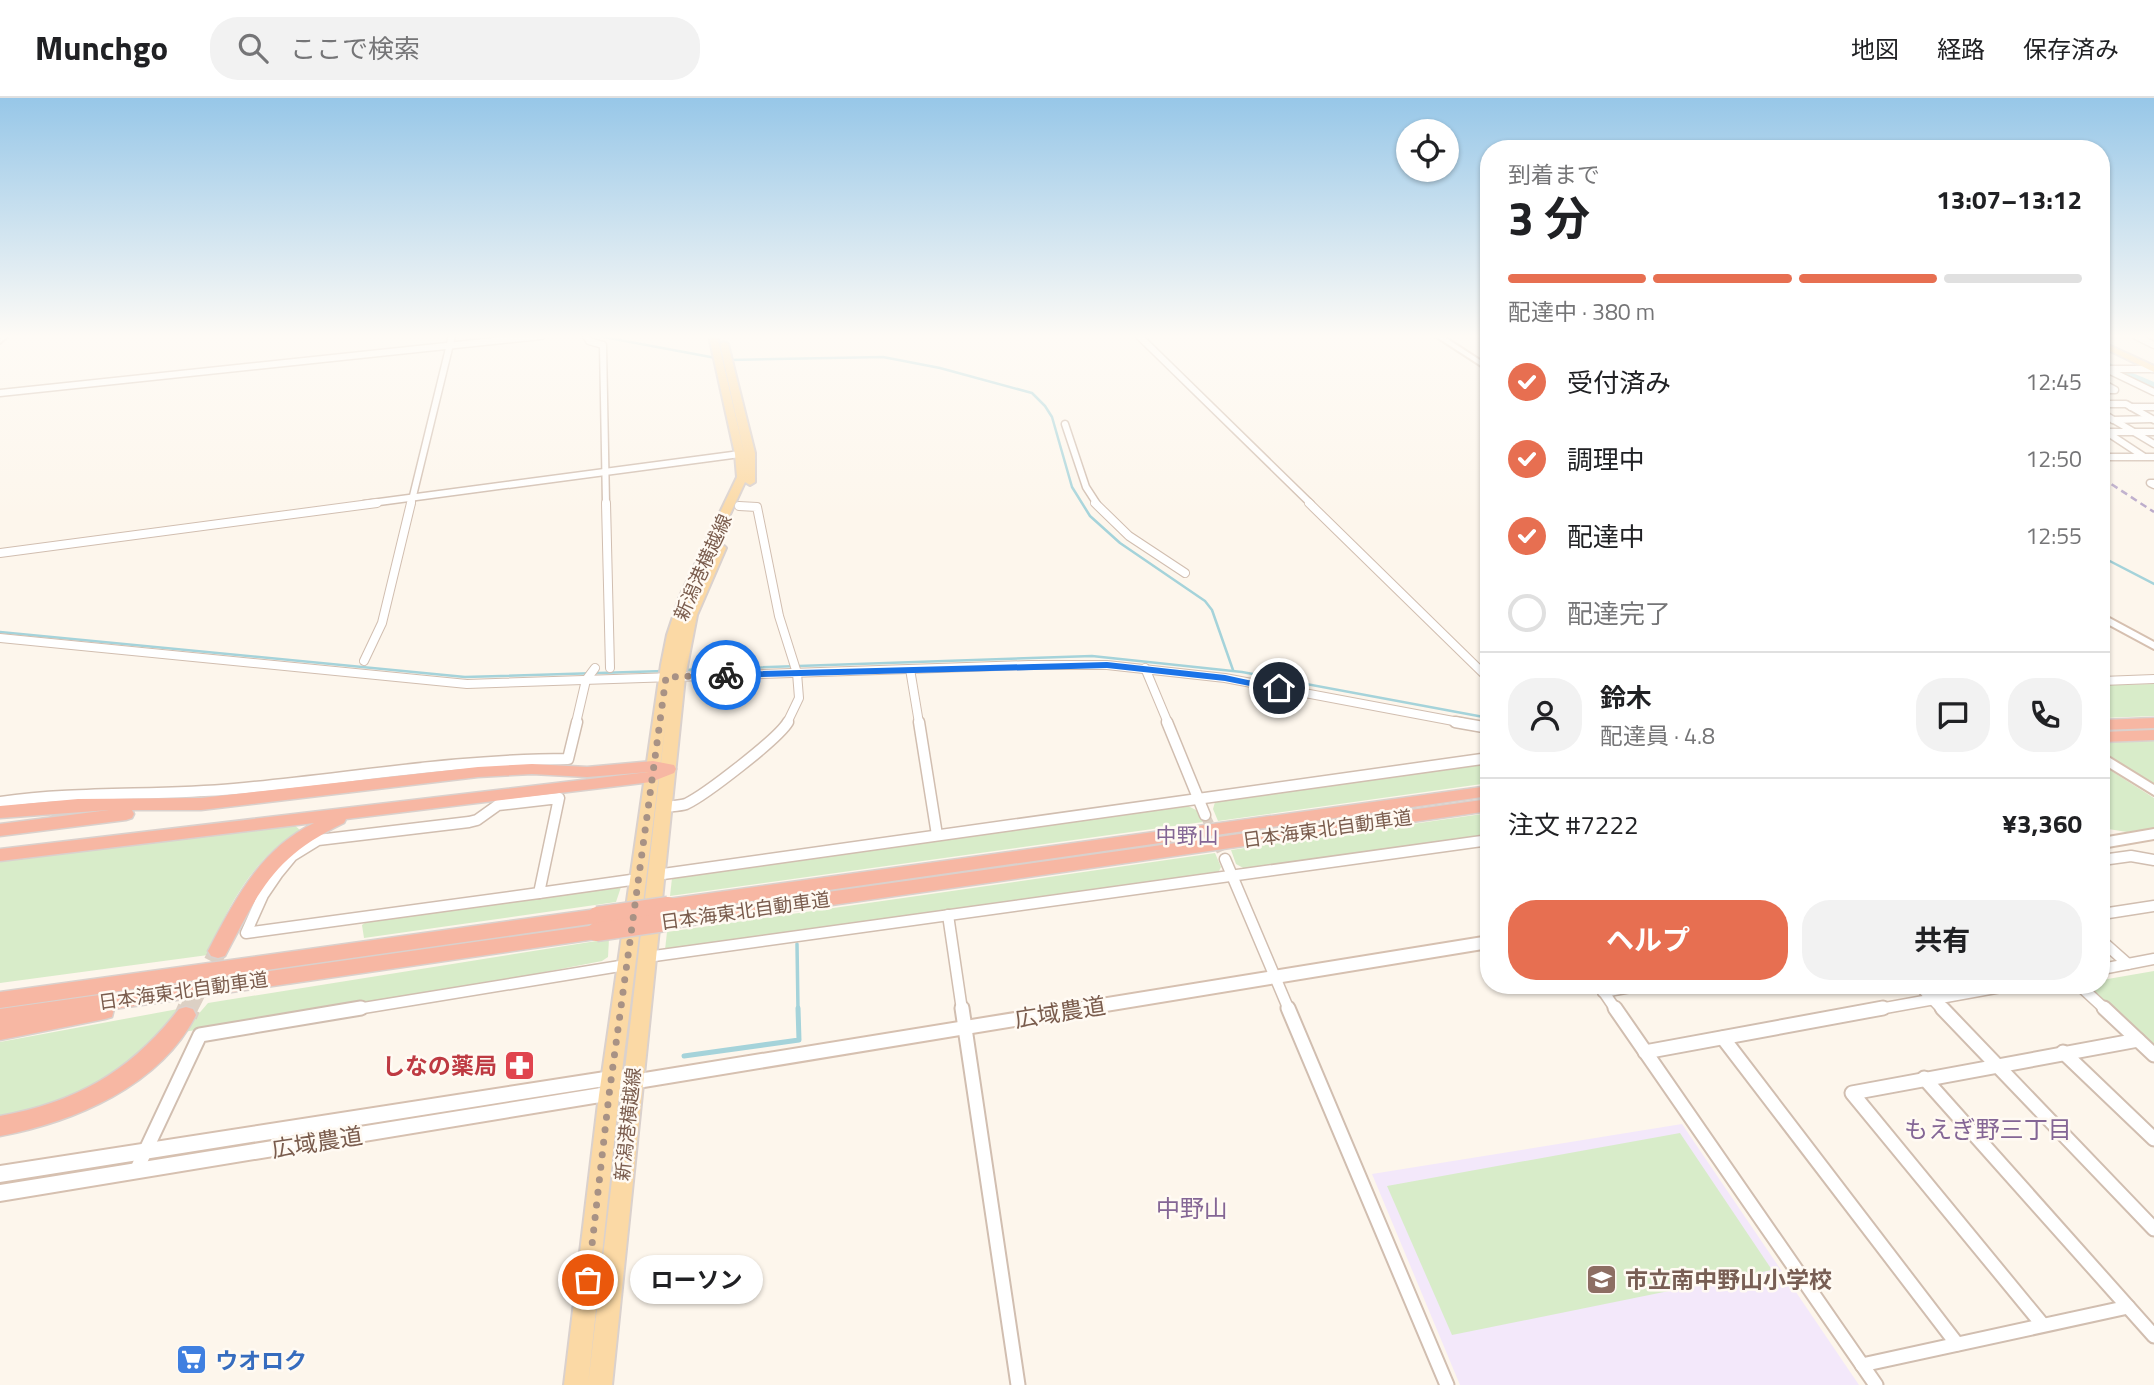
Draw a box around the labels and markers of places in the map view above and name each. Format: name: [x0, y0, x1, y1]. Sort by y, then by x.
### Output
pin: [1249, 658, 1309, 718]
place label: しなの薬局: [382, 1048, 497, 1083]
pharmacy icon: しなの薬局: [503, 1048, 537, 1082]
pin: [558, 1250, 618, 1310]
callout: ローソン: [630, 1256, 763, 1304]
school or university icon: 市立南中野山小学校: [1585, 1262, 1619, 1296]
place label: 市立南中野山小学校: [1625, 1262, 1832, 1297]
supermarket icon: ウオロク: [175, 1343, 209, 1377]
place label: ウオロク: [215, 1343, 307, 1378]

